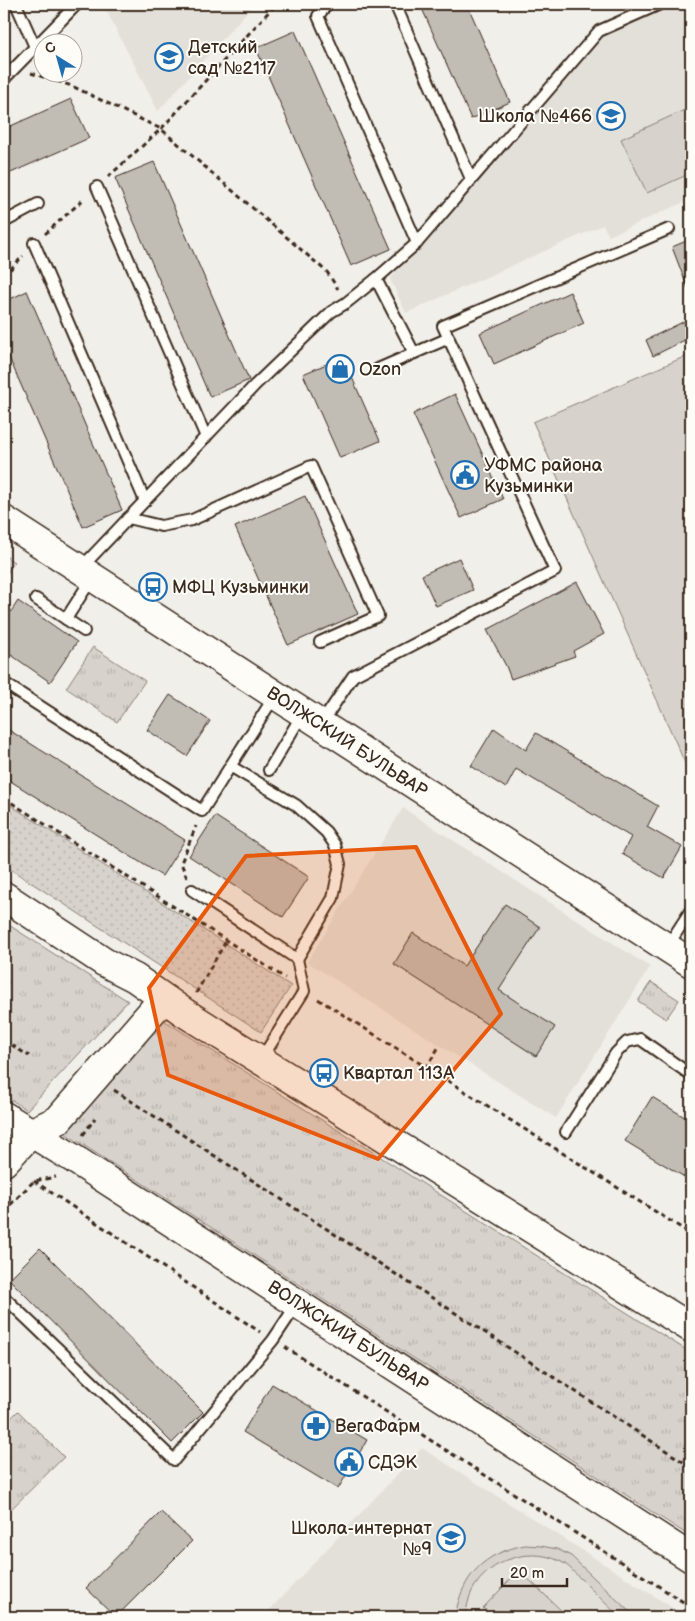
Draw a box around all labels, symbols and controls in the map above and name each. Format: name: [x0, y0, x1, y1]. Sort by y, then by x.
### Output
north arrow: [32, 32, 82, 82]
place label: Детский сад №2117: [188, 37, 276, 79]
text: С: [41, 38, 60, 58]
school or university icon: Детский сад №2117: [154, 42, 184, 72]
school or university icon: Школа №466: [596, 101, 626, 131]
place label: Школа №466: [478, 106, 592, 127]
shop icon: Ozon: [325, 354, 355, 384]
place label: Ozon: [359, 359, 401, 380]
place label: УФМС района Кузьминки: [484, 455, 603, 497]
public building icon: УФМС района Кузьминки: [450, 460, 480, 490]
bus stop icon: МФЦ Кузьминки: [138, 572, 168, 602]
place label: МФЦ Кузьминки: [172, 577, 309, 598]
street label: ВОЛЖСКИЙ БУЛЬВАР: [263, 682, 432, 802]
bus stop icon: Квартал 113А: [309, 1058, 339, 1088]
place label: Квартал 113А: [343, 1063, 454, 1084]
street label: ВОЛЖСКИЙ БУЛЬВАР: [264, 1276, 433, 1396]
pharmacy icon: ВегаФарм: [301, 1411, 331, 1441]
place label: ВегаФарм: [335, 1416, 420, 1437]
public building icon: СДЭК: [334, 1447, 364, 1477]
place label: СДЭК: [368, 1452, 417, 1473]
place label: Школа-интернат №9: [291, 1518, 433, 1560]
school or university icon: Школа-интернат №9: [436, 1523, 466, 1553]
scale bar: [502, 1556, 568, 1588]
text: 20 m: [510, 1564, 544, 1583]

